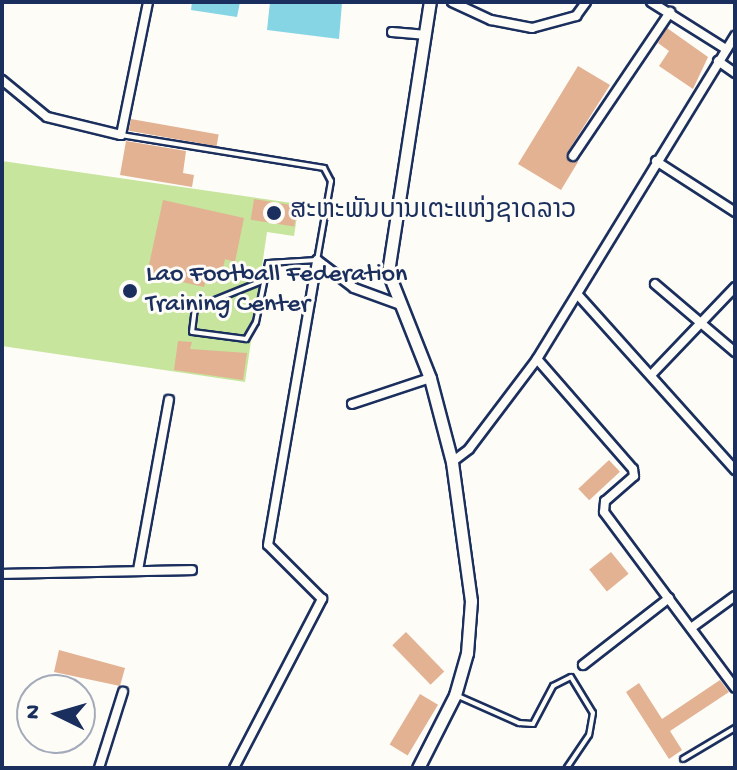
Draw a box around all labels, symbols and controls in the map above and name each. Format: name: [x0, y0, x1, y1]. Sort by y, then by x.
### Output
place label: ສະຫະພັນບານເຕະແຫ່ງຊາດລາວ: [290, 197, 577, 229]
marker: ສະຫະພັນບານເຕະແຫ່ງຊາດລາວ: [265, 204, 283, 222]
place label: Lao Football Federation Training Center: [146, 260, 407, 322]
marker: Lao Football Federation Training Center: [121, 282, 139, 300]
north arrow: [16, 674, 96, 754]
text: N: [21, 704, 48, 720]

